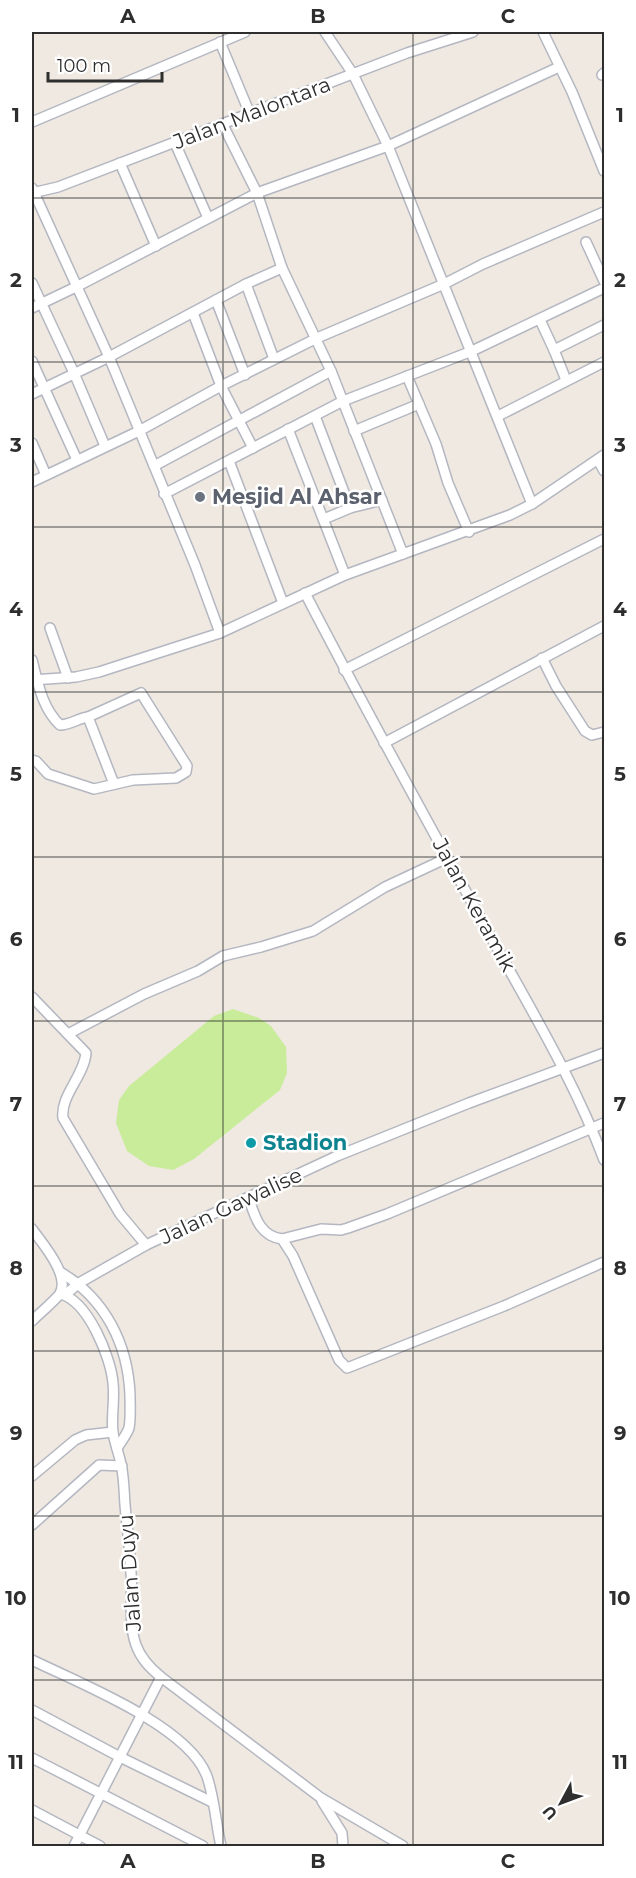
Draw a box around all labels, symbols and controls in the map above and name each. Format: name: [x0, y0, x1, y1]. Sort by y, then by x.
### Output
text: A: [119, 4, 136, 28]
text: B: [310, 4, 326, 28]
text: C: [501, 4, 516, 28]
scale bar: [48, 45, 162, 83]
text: 100 m: [57, 55, 111, 77]
street label: Jalan Malontara: [169, 71, 334, 154]
text: 1: [12, 103, 20, 127]
text: 1: [616, 103, 624, 127]
text: 2: [10, 268, 22, 292]
text: 2: [614, 268, 626, 292]
text: 3: [9, 433, 22, 457]
text: 3: [613, 433, 626, 457]
place label: Mesjid Al Ahsar: [212, 484, 382, 509]
marker: Mesjid Al Ahsar: [193, 490, 207, 504]
text: 4: [9, 597, 23, 621]
text: 4: [613, 597, 627, 621]
text: 5: [10, 762, 22, 786]
text: 5: [614, 762, 626, 786]
street label: Jalan Keramik: [427, 833, 522, 976]
text: 6: [10, 927, 23, 951]
text: 6: [614, 927, 627, 951]
text: 7: [10, 1092, 22, 1116]
text: 7: [614, 1092, 626, 1116]
place label: Stadion: [263, 1130, 347, 1155]
marker: Stadion: [244, 1136, 258, 1150]
street label: Jalan Gawalise: [155, 1162, 306, 1250]
text: 8: [9, 1256, 23, 1280]
text: 8: [613, 1256, 627, 1280]
text: 9: [10, 1421, 22, 1445]
text: 9: [614, 1421, 626, 1445]
street label: Jalan Duyu: [113, 1514, 146, 1634]
text: 10: [5, 1586, 27, 1610]
text: 10: [609, 1586, 631, 1610]
text: 11: [8, 1750, 24, 1774]
text: 11: [612, 1750, 628, 1774]
north arrow: [531, 1773, 591, 1833]
text: U: [539, 1802, 561, 1824]
text: A: [119, 1849, 136, 1873]
text: B: [310, 1849, 326, 1873]
text: C: [501, 1849, 516, 1873]

